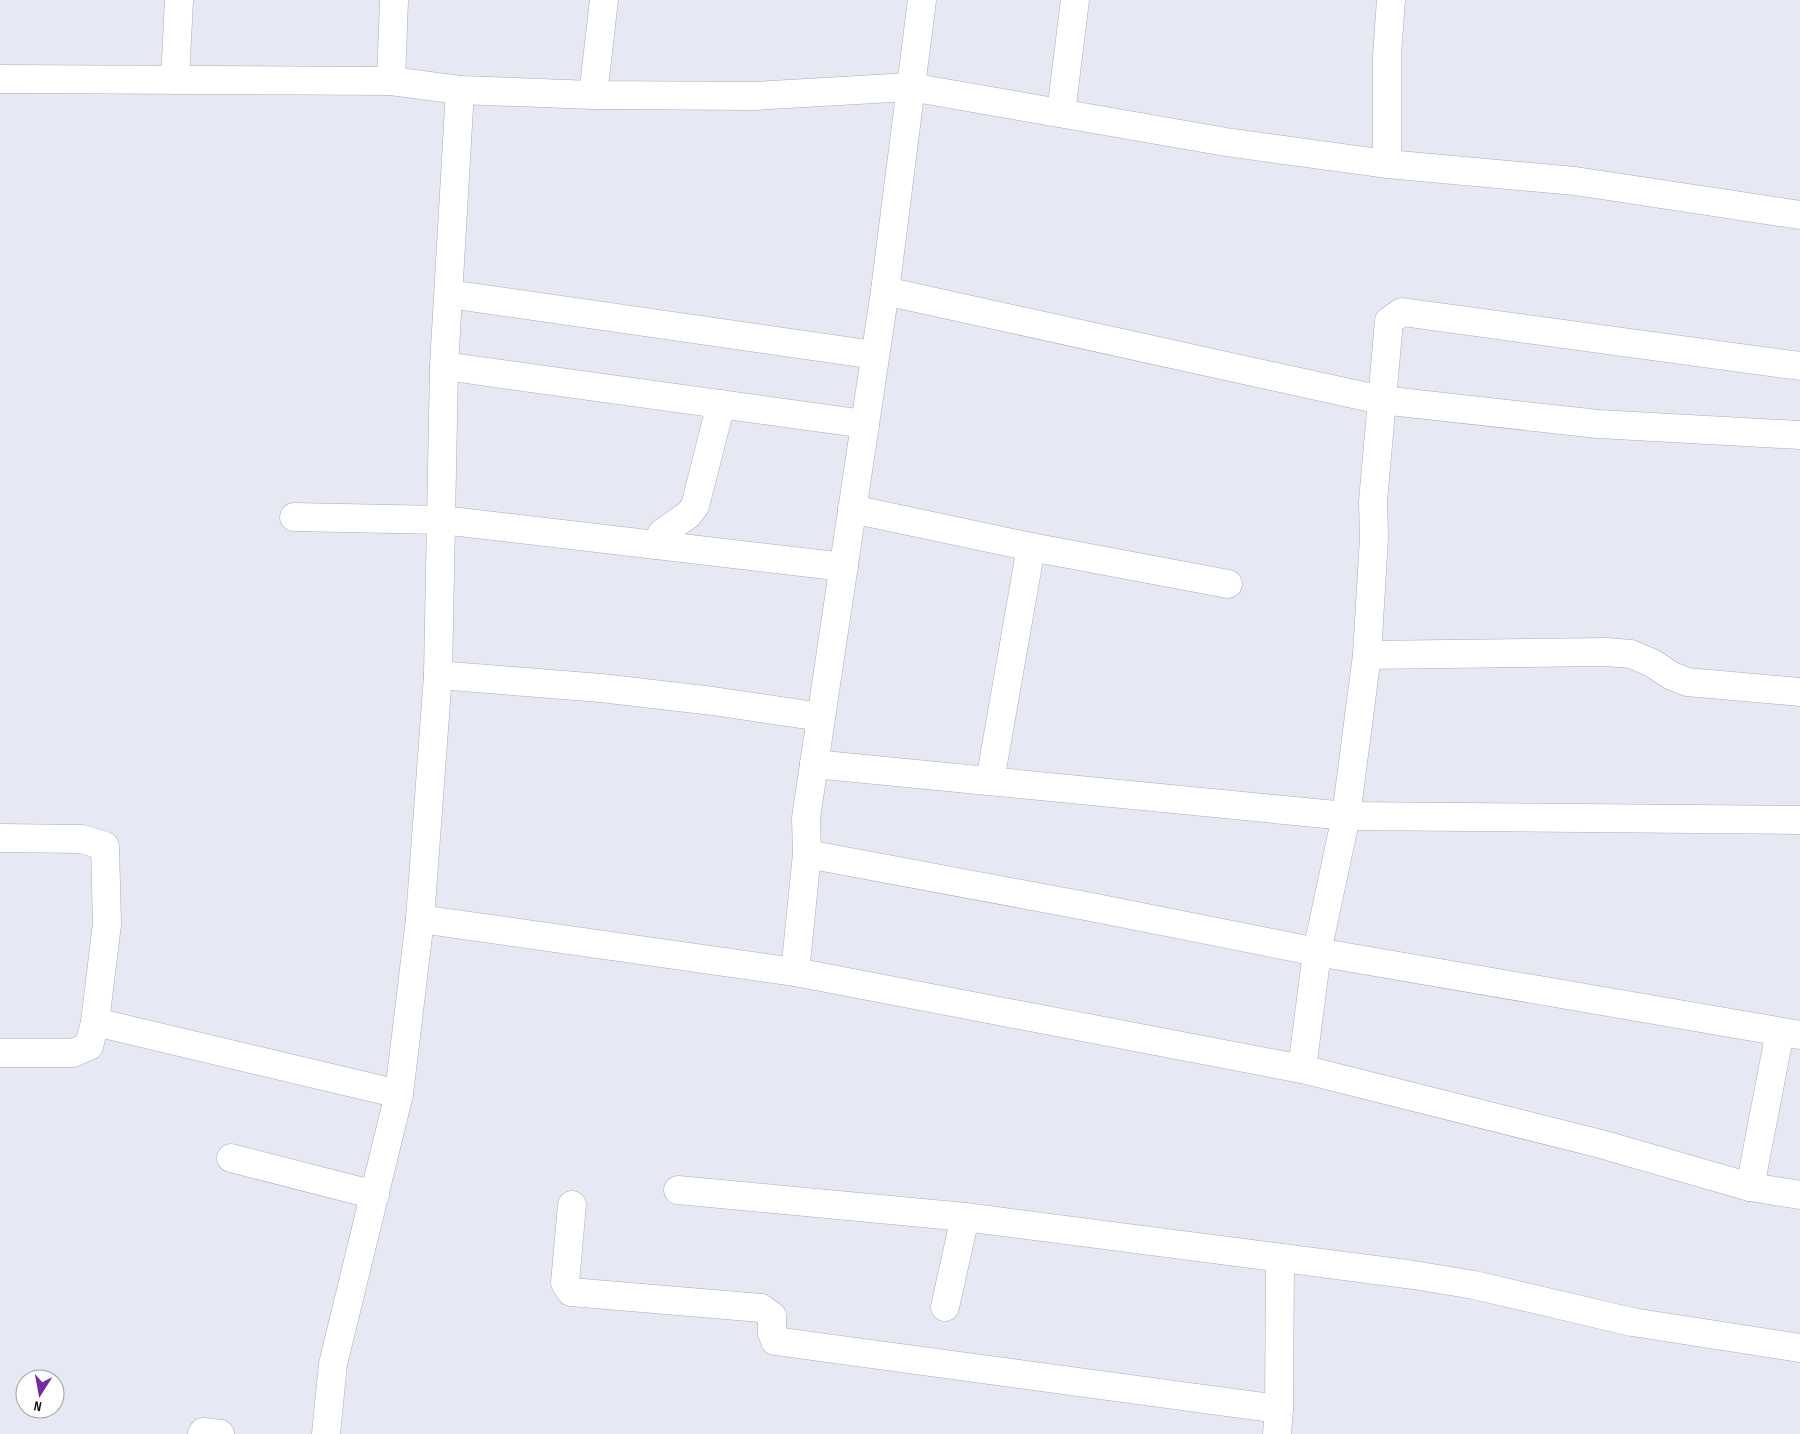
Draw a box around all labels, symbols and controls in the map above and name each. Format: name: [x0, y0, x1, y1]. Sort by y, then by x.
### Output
north arrow: [15, 1369, 65, 1419]
text: N: [32, 1397, 43, 1415]

